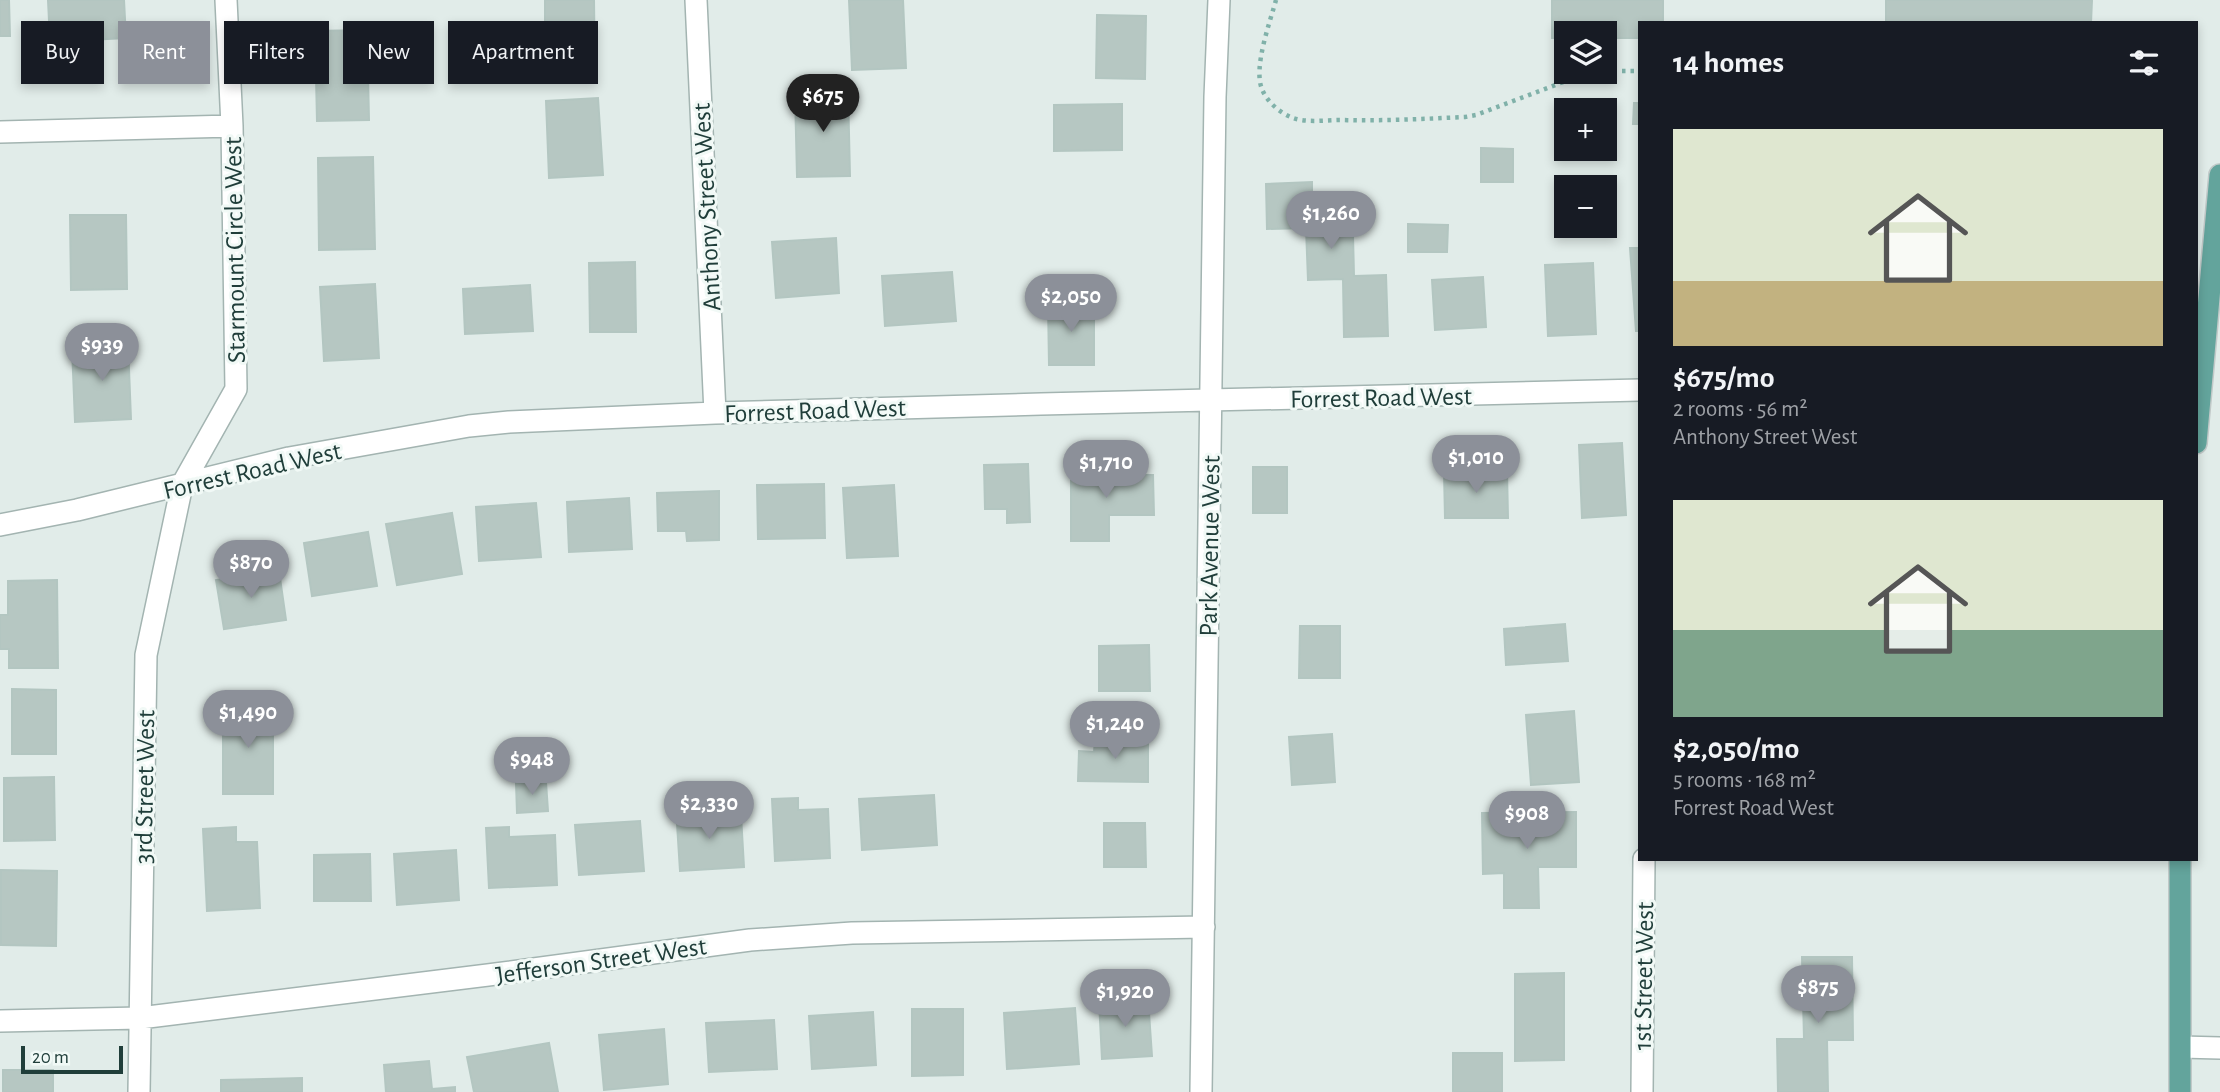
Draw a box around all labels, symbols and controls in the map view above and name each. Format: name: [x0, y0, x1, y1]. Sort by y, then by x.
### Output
chip: Buy: [21, 21, 104, 84]
chip: Rent: [118, 21, 210, 84]
chip: Filters: [224, 21, 329, 84]
chip: New: [343, 21, 434, 84]
chip: Apartment: [448, 21, 598, 84]
map controls: [1554, 21, 1617, 238]
button: layers: [1554, 21, 1617, 84]
icon: filters: [2125, 44, 2163, 82]
text: 14 homes: [1673, 48, 1784, 78]
pin: $675: [782, 74, 864, 134]
text: $675: [802, 85, 844, 108]
button: +: [1554, 98, 1617, 161]
street label: Anthony Street West: [689, 102, 725, 312]
street label: Starmount Circle West: [220, 137, 250, 363]
button: −: [1554, 175, 1617, 238]
icon: home: [1855, 175, 1981, 301]
pin: $1,260: [1274, 191, 1388, 251]
text: $1,260: [1302, 202, 1360, 225]
pin: $2,050: [1014, 274, 1128, 334]
text: $2,050: [1041, 285, 1101, 308]
pin: $939: [61, 324, 143, 383]
text: $939: [81, 334, 123, 357]
text: $675/mo: [1673, 363, 1774, 393]
street label: Forrest Road West: [1290, 383, 1472, 413]
street label: Forrest Road West: [724, 395, 906, 427]
text: 2 rooms · 56 m²: [1673, 398, 1807, 421]
text: Anthony Street West: [1673, 426, 1857, 449]
pin: $1,010: [1419, 435, 1533, 495]
street label: Forrest Road West: [161, 438, 344, 504]
pin: $1,710: [1049, 440, 1163, 500]
text: $1,010: [1448, 446, 1504, 469]
text: $1,710: [1079, 451, 1133, 474]
street label: Park Avenue West: [1195, 455, 1225, 637]
pin: $870: [210, 540, 292, 600]
icon: home: [1855, 546, 1981, 672]
text: $870: [229, 551, 273, 574]
pin: $1,490: [191, 690, 305, 750]
text: $1,490: [219, 701, 277, 724]
pin: $1,240: [1058, 702, 1172, 761]
street label: 3rd Street West: [131, 710, 159, 864]
text: $1,240: [1086, 712, 1144, 735]
text: $2,050/mo: [1673, 734, 1799, 764]
pin: $948: [491, 738, 573, 797]
text: $948: [510, 748, 554, 771]
text: 5 rooms · 168 m²: [1673, 769, 1816, 792]
pin: $2,330: [652, 782, 766, 841]
text: $2,330: [680, 792, 738, 815]
pin: $908: [1486, 792, 1568, 851]
text: Forrest Road West: [1673, 797, 1834, 820]
text: $908: [1505, 802, 1549, 825]
street label: 1st Street West: [1630, 901, 1658, 1051]
street label: Jefferson Street West: [494, 933, 708, 989]
pin: $875: [1777, 965, 1859, 1025]
pin: $1,920: [1068, 970, 1182, 1029]
text: $875: [1797, 976, 1839, 999]
text: $1,920: [1096, 980, 1154, 1003]
scale bar: [21, 1043, 122, 1075]
text: 20 m: [32, 1048, 69, 1067]

